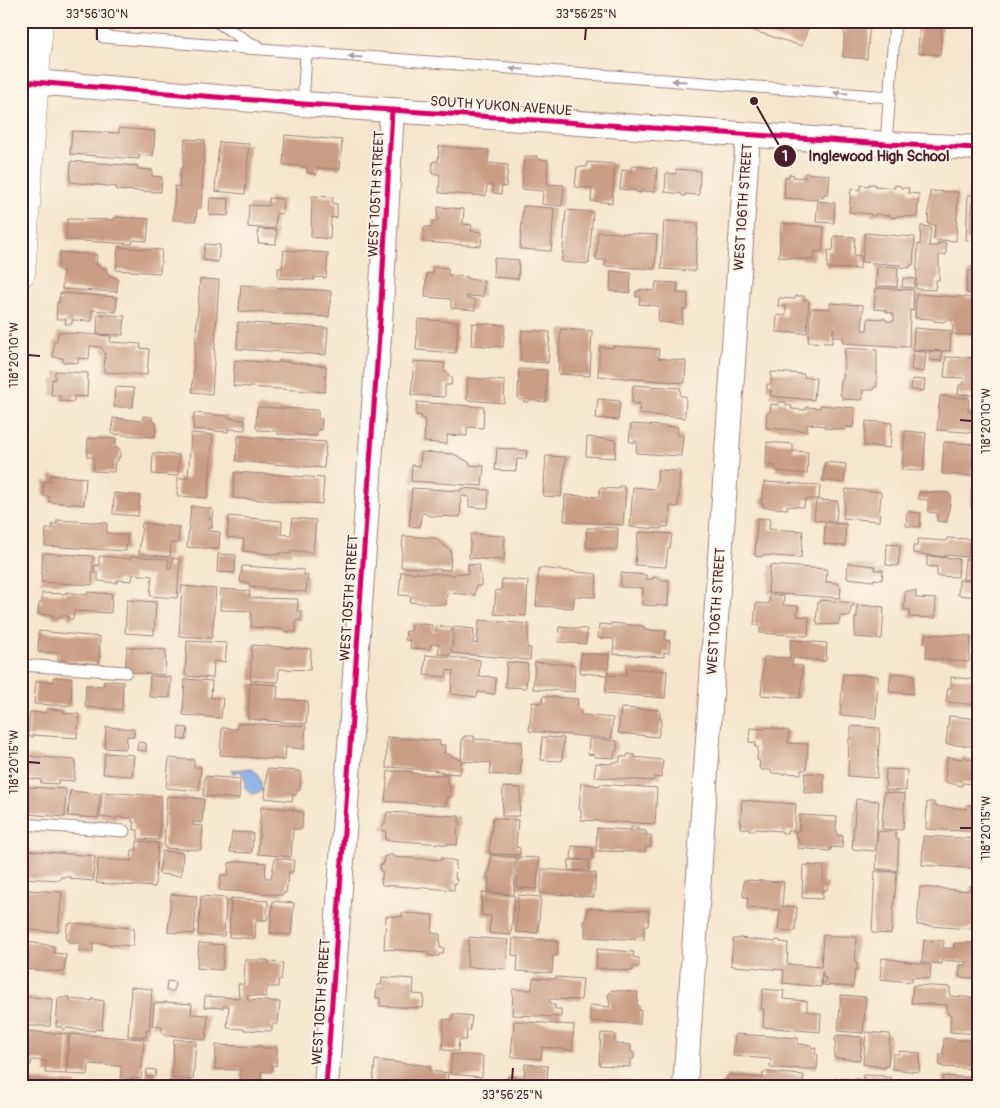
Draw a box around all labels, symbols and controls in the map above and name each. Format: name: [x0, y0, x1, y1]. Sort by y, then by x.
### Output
text: 33°56'30"N: [66, 7, 128, 22]
text: 33°56'25"N: [556, 7, 616, 22]
one-way arrow: [346, 53, 362, 61]
one-way arrow: [508, 65, 524, 73]
one-way arrow: [671, 77, 687, 85]
one-way arrow: [833, 89, 849, 97]
street label: SOUTH YUKON AVENUE: [429, 93, 573, 119]
street label: WEST 105TH STREET: [364, 130, 388, 258]
callout: Inglewood High School: [773, 141, 959, 171]
street label: WEST 106TH STREET: [730, 143, 756, 271]
text: 1: [782, 147, 788, 166]
text: Inglewood High School: [808, 147, 950, 166]
text: 118°20'10"W: [7, 322, 22, 388]
text: 118°20'10"W: [979, 388, 994, 454]
street label: WEST 105TH STREET: [336, 534, 362, 662]
street label: WEST 106TH STREET: [703, 547, 729, 675]
text: 118°20'15"W: [7, 730, 22, 794]
text: 118°20'15"W: [979, 796, 994, 860]
street label: WEST 105TH STREET: [308, 938, 334, 1066]
text: 33°56'25"N: [482, 1088, 542, 1103]

